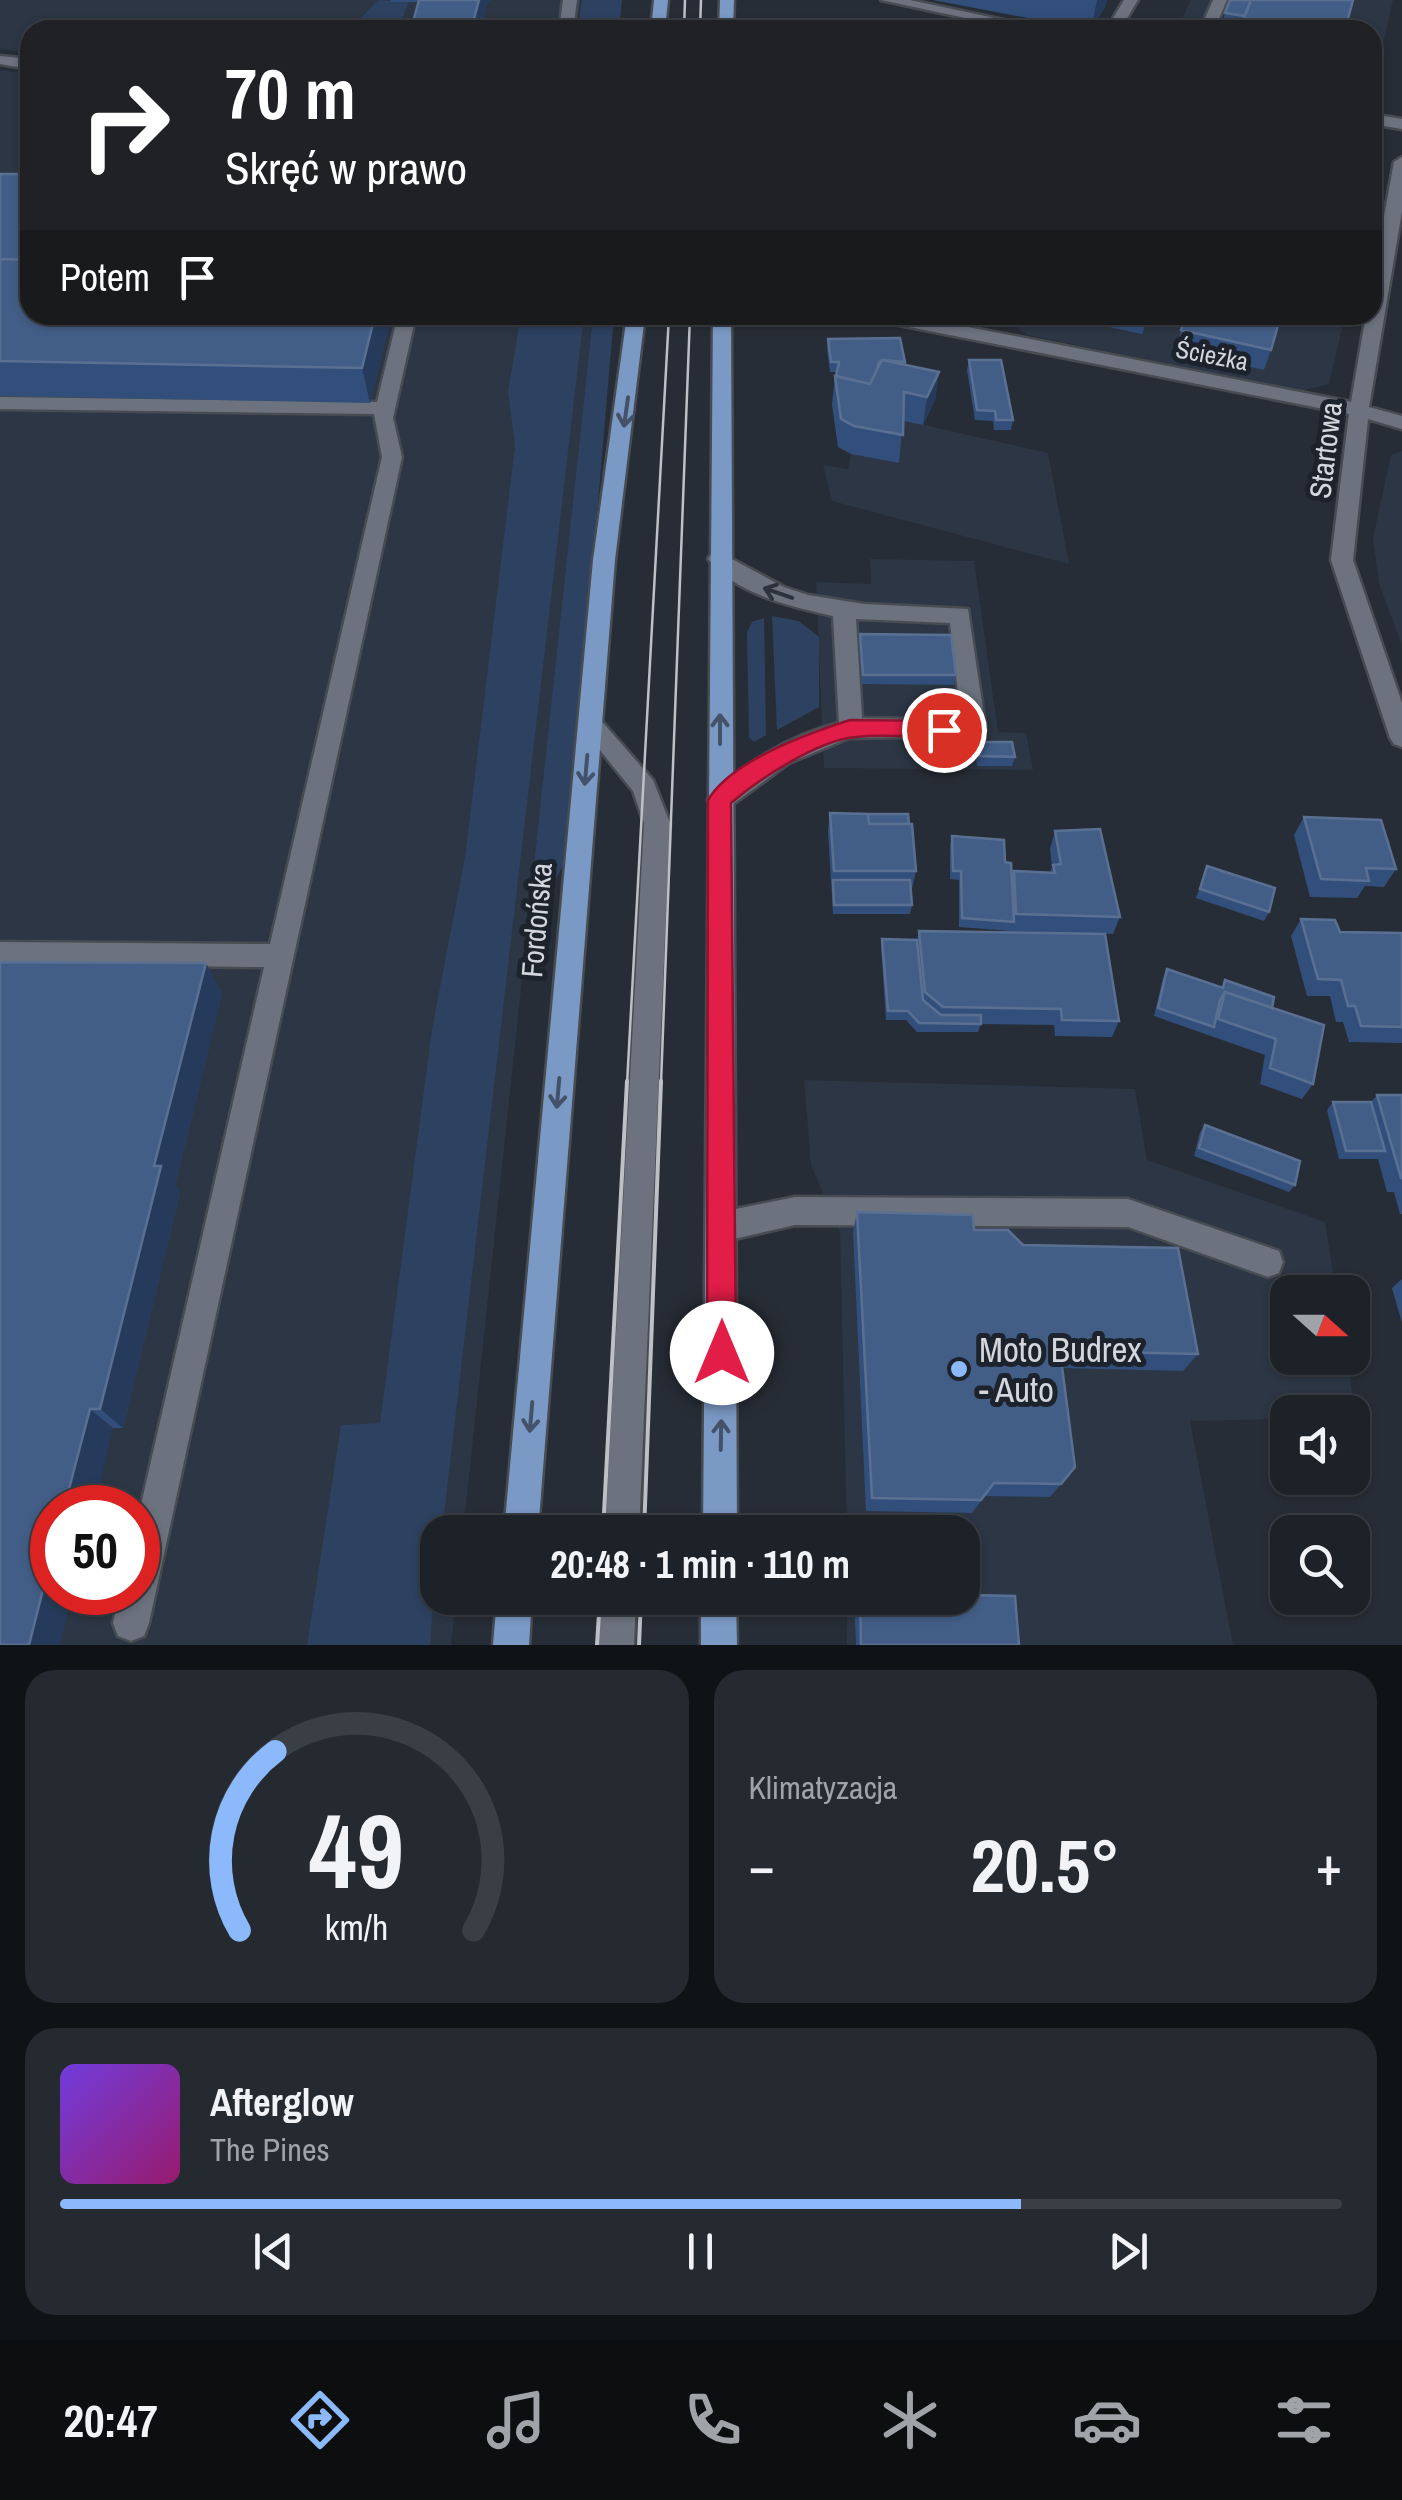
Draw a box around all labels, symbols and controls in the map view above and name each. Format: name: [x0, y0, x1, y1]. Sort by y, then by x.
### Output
text: 70 m: [225, 47, 356, 141]
icon: right: [60, 60, 190, 190]
text: Skręć w prawo: [225, 137, 467, 198]
icon: arrive: [170, 250, 225, 305]
text: Potem: [60, 252, 150, 303]
street label: Ścieżka: [1173, 331, 1252, 379]
one-way arrow: [616, 395, 634, 428]
street label: Startowa: [1299, 399, 1351, 501]
one-way arrow: [763, 582, 795, 600]
pin: [902, 688, 987, 773]
icon: arrive: [917, 703, 972, 758]
one-way arrow: [710, 714, 730, 746]
one-way arrow: [577, 753, 596, 785]
street label: Fordońska: [511, 861, 561, 979]
one-way arrow: [549, 1077, 568, 1109]
north arrow: [1270, 1275, 1370, 1375]
map controls: [1270, 1275, 1370, 1615]
position arrow: [670, 1301, 774, 1405]
place label: Moto Budrex - Auto: [979, 1326, 1142, 1413]
marker: Moto Budrex - Auto: [948, 1358, 970, 1380]
button: sound: [1270, 1395, 1370, 1495]
one-way arrow: [521, 1401, 540, 1433]
one-way arrow: [712, 1420, 730, 1452]
speed limit sign: 50: [30, 1485, 160, 1615]
button: search: [1270, 1515, 1370, 1615]
text: 20:48 · 1 min · 110 m: [550, 1539, 850, 1590]
text: Klimatyzacja: [749, 1766, 897, 1809]
text: 49: [309, 1780, 404, 1920]
text: 20.5°: [970, 1814, 1120, 1915]
text: −: [749, 1828, 775, 1902]
text: +: [1316, 1828, 1342, 1902]
text: km/h: [325, 1903, 389, 1951]
text: Afterglow: [210, 2077, 354, 2128]
text: The Pines: [210, 2128, 330, 2171]
icon: previous: [246, 2224, 301, 2279]
icon: pause: [673, 2224, 728, 2279]
icon: next: [1101, 2224, 1156, 2279]
icon: directions: [285, 2385, 355, 2455]
icon: music: [481, 2385, 551, 2455]
icon: phone: [678, 2385, 748, 2455]
icon: climate: [875, 2385, 945, 2455]
icon: car: [1072, 2385, 1142, 2455]
icon: filters: [1269, 2385, 1339, 2455]
text: 20:47: [63, 2390, 158, 2451]

